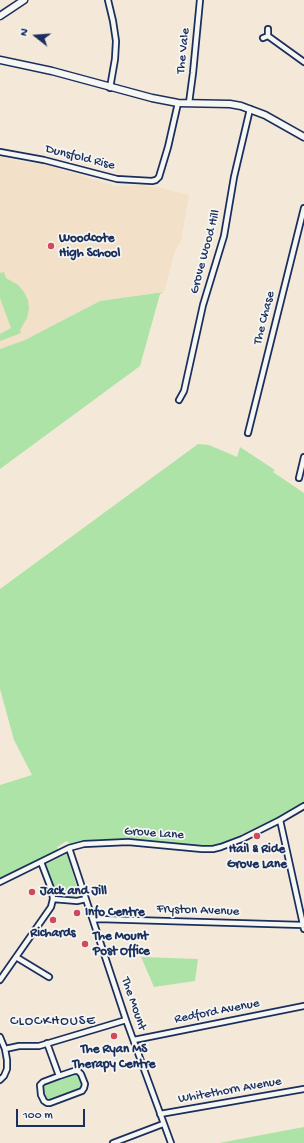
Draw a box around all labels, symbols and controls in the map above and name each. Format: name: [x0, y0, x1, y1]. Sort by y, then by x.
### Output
north arrow: [16, 16, 56, 56]
text: N: [18, 27, 31, 38]
street label: The Vale: [174, 27, 194, 75]
street label: Dunsfold Rise: [44, 142, 116, 174]
street label: Grove Wood Hill: [187, 208, 225, 296]
place label: Woodcote High School: [59, 231, 120, 262]
marker: Woodcote High School: [46, 241, 56, 251]
street label: The Chase: [251, 290, 279, 346]
street label: Grove Lane: [124, 824, 184, 844]
marker: Hail & Ride Grove Lane: [252, 831, 262, 841]
place label: Hail & Ride Grove Lane: [227, 842, 287, 873]
place label: Jack and Jill: [40, 884, 107, 900]
marker: Jack and Jill: [27, 887, 37, 897]
street label: Fryston Avenue: [156, 902, 240, 920]
place label: Info Centre: [85, 905, 145, 921]
marker: Info Centre: [72, 908, 82, 918]
marker: Richards: [48, 915, 58, 925]
place label: Richards: [30, 926, 76, 942]
place label: The Mount Post Office: [93, 929, 150, 960]
marker: The Mount Post Office: [80, 939, 90, 949]
street label: The Mount: [117, 975, 149, 1033]
street label: Redford Avenue: [173, 996, 261, 1028]
district label: CLOCKHOUSE: [10, 1014, 96, 1030]
marker: The Ryan MS Therapy Centre: [109, 1031, 119, 1041]
place label: The Ryan MS Therapy Centre: [73, 1042, 155, 1073]
street label: Whitethorn Avenue: [177, 1074, 283, 1108]
scale bar: [18, 1101, 87, 1127]
text: 100 m: [23, 1109, 53, 1123]

